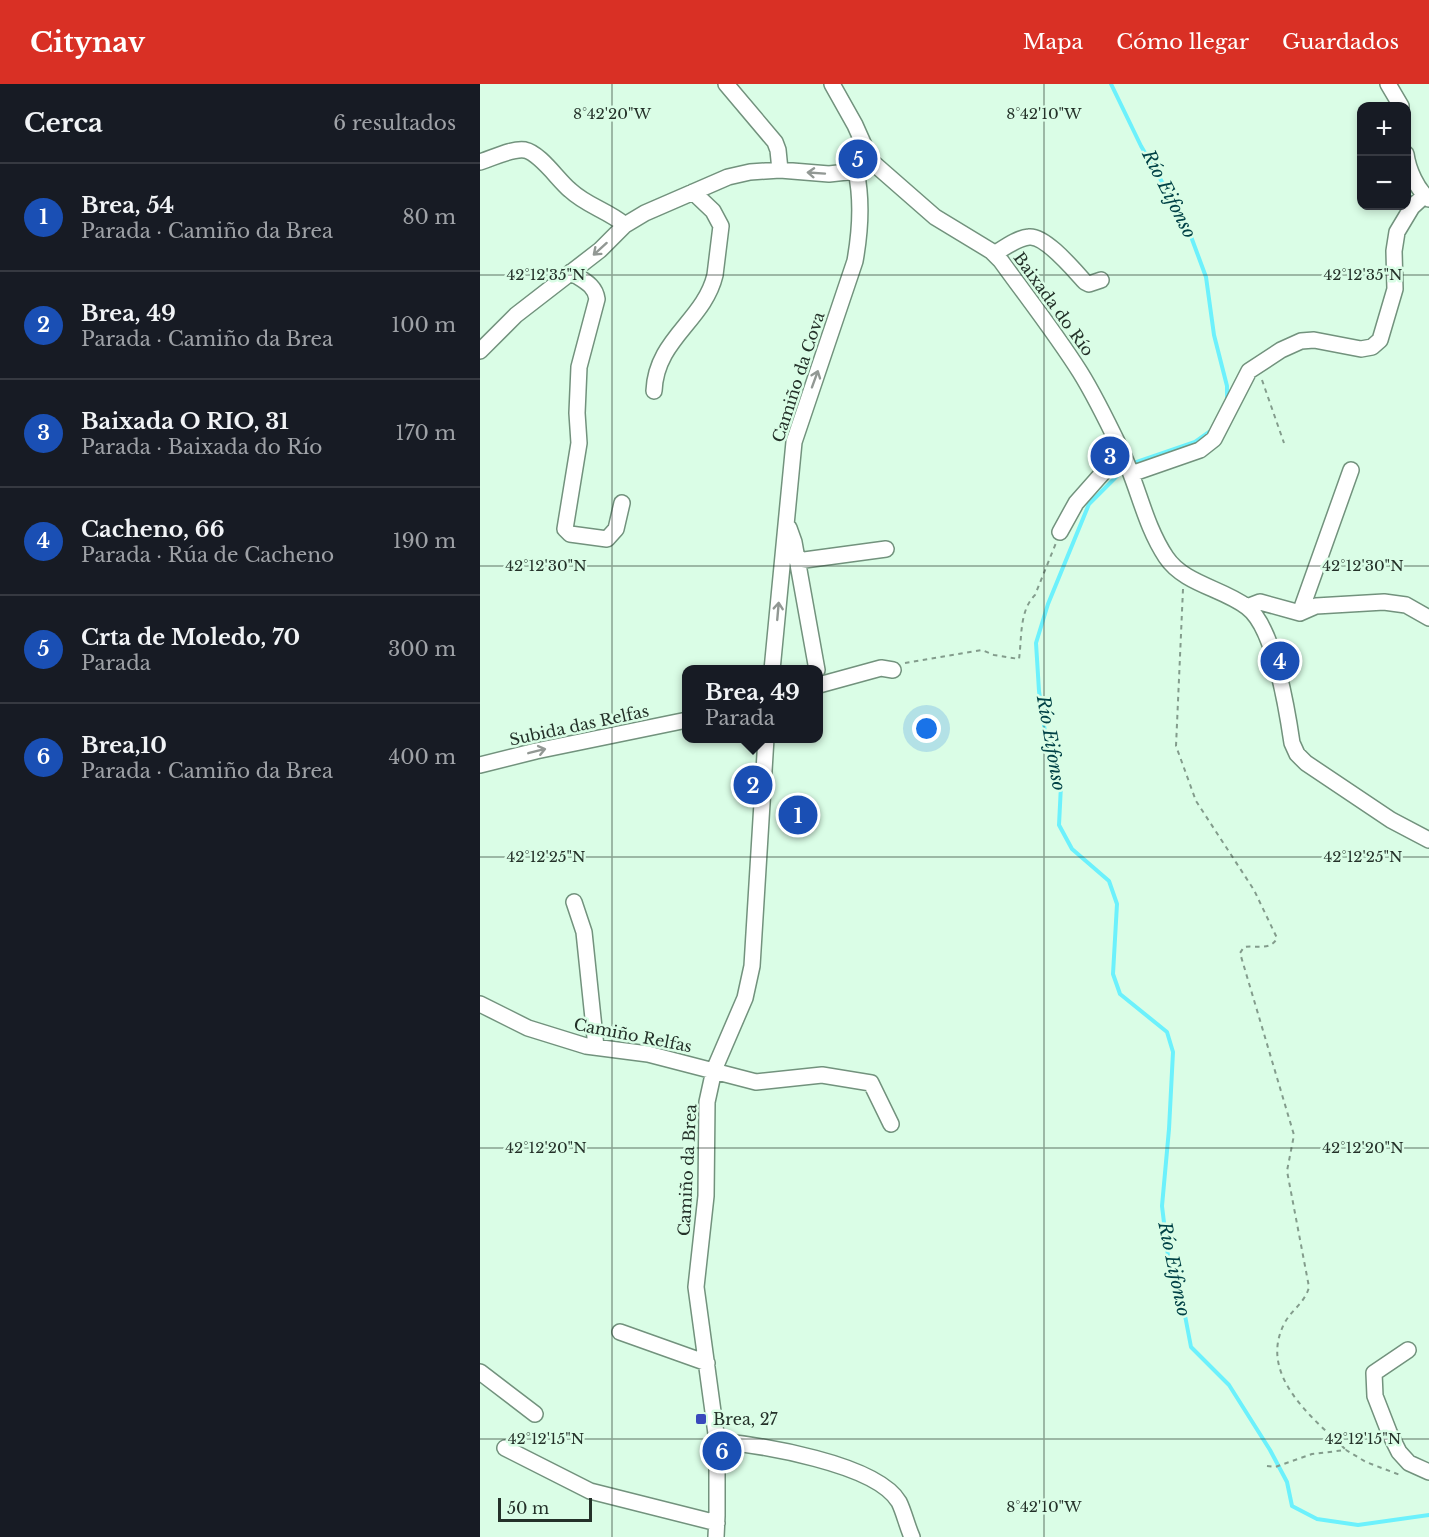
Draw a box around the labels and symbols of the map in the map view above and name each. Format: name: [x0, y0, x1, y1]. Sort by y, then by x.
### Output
text: 8°42'20"W: [573, 104, 651, 123]
text: 8°42'10"W: [1006, 104, 1082, 123]
pin: 5: [838, 136, 878, 182]
water label: Río Eifonso: [1137, 145, 1201, 242]
one-way arrow: [806, 168, 826, 179]
one-way arrow: [593, 242, 608, 256]
street label: Baixada do Río: [1010, 248, 1098, 360]
text: 42°12'35"N: [506, 265, 586, 284]
text: 42°12'35"N: [1323, 265, 1403, 284]
street label: Camiño da Cova: [767, 309, 829, 445]
one-way arrow: [810, 370, 821, 388]
pin: 3: [1090, 434, 1130, 478]
text: 42°12'30"N: [505, 556, 587, 575]
text: 42°12'30"N: [1322, 556, 1404, 575]
one-way arrow: [773, 602, 784, 622]
pin: 4: [1260, 638, 1300, 684]
water label: Río Eifonso: [1032, 693, 1070, 792]
street label: Subida das Relfas: [507, 700, 651, 750]
your location: [912, 714, 941, 743]
one-way arrow: [527, 744, 546, 756]
pin: 2: [734, 762, 772, 808]
pin: 1: [778, 792, 818, 838]
text: 42°12'25"N: [506, 847, 586, 866]
text: 42°12'25"N: [1323, 847, 1403, 866]
street label: Camiño Relfas: [572, 1014, 694, 1056]
street label: Camiño da Brea: [674, 1103, 700, 1237]
text: 42°12'20"N: [505, 1138, 587, 1157]
text: 42°12'20"N: [1322, 1138, 1404, 1157]
water label: Río Eifonso: [1153, 1219, 1195, 1318]
place label: Brea, 27: [713, 1409, 779, 1429]
marker: Brea, 27: [694, 1412, 708, 1426]
pin: 6: [702, 1428, 742, 1474]
text: 42°12'15"N: [508, 1429, 584, 1448]
text: 42°12'15"N: [1325, 1429, 1401, 1448]
scale bar: [498, 1495, 592, 1522]
text: 8°42'10"W: [1006, 1497, 1082, 1516]

